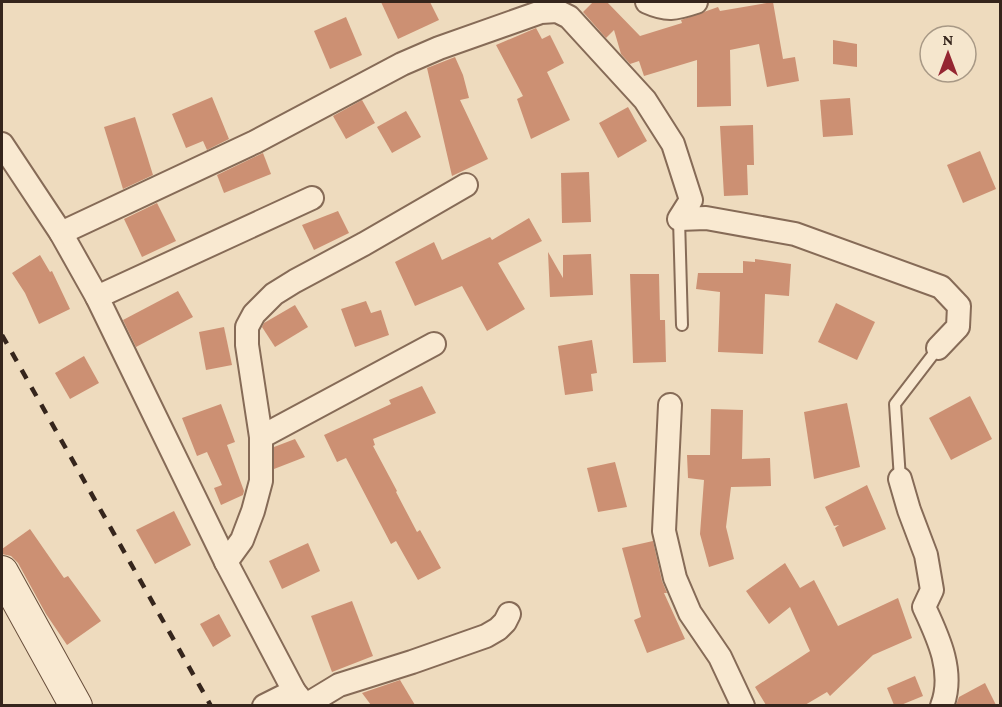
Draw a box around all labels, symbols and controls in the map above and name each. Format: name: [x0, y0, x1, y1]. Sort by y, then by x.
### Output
north arrow: [918, 24, 978, 84]
text: N: [943, 31, 954, 48]

